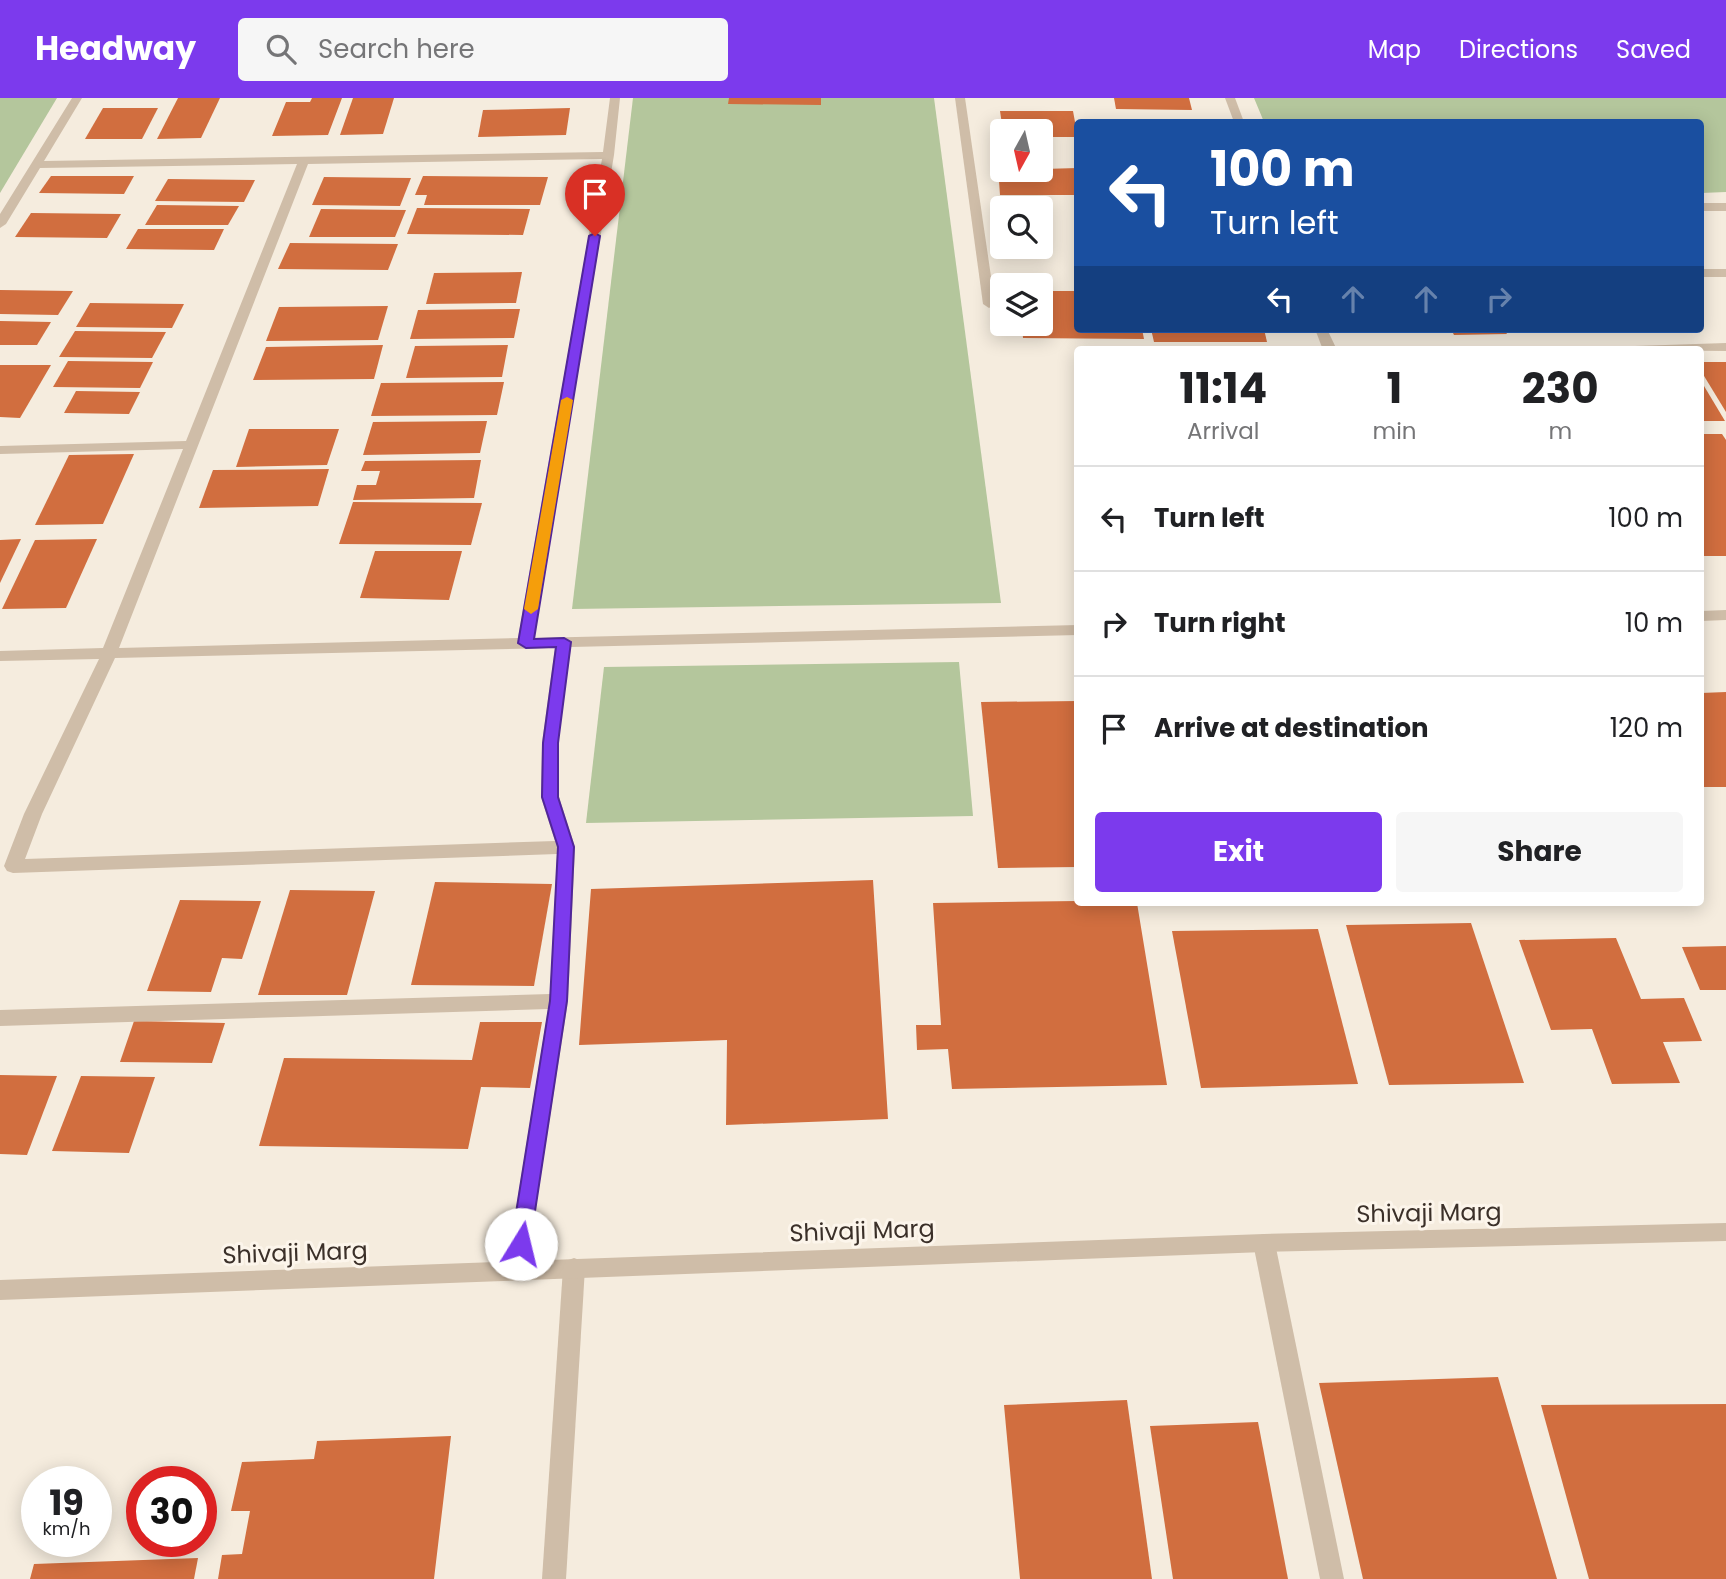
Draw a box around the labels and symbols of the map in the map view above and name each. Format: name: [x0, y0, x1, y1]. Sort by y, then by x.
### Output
north arrow: [990, 119, 1054, 182]
pin: [565, 164, 625, 236]
street label: Shivaji Marg: [1356, 1195, 1502, 1230]
position arrow: [484, 1207, 558, 1281]
street label: Shivaji Marg: [789, 1211, 935, 1250]
street label: Shivaji Marg: [222, 1233, 368, 1272]
speed limit sign: 30: [126, 1466, 217, 1557]

